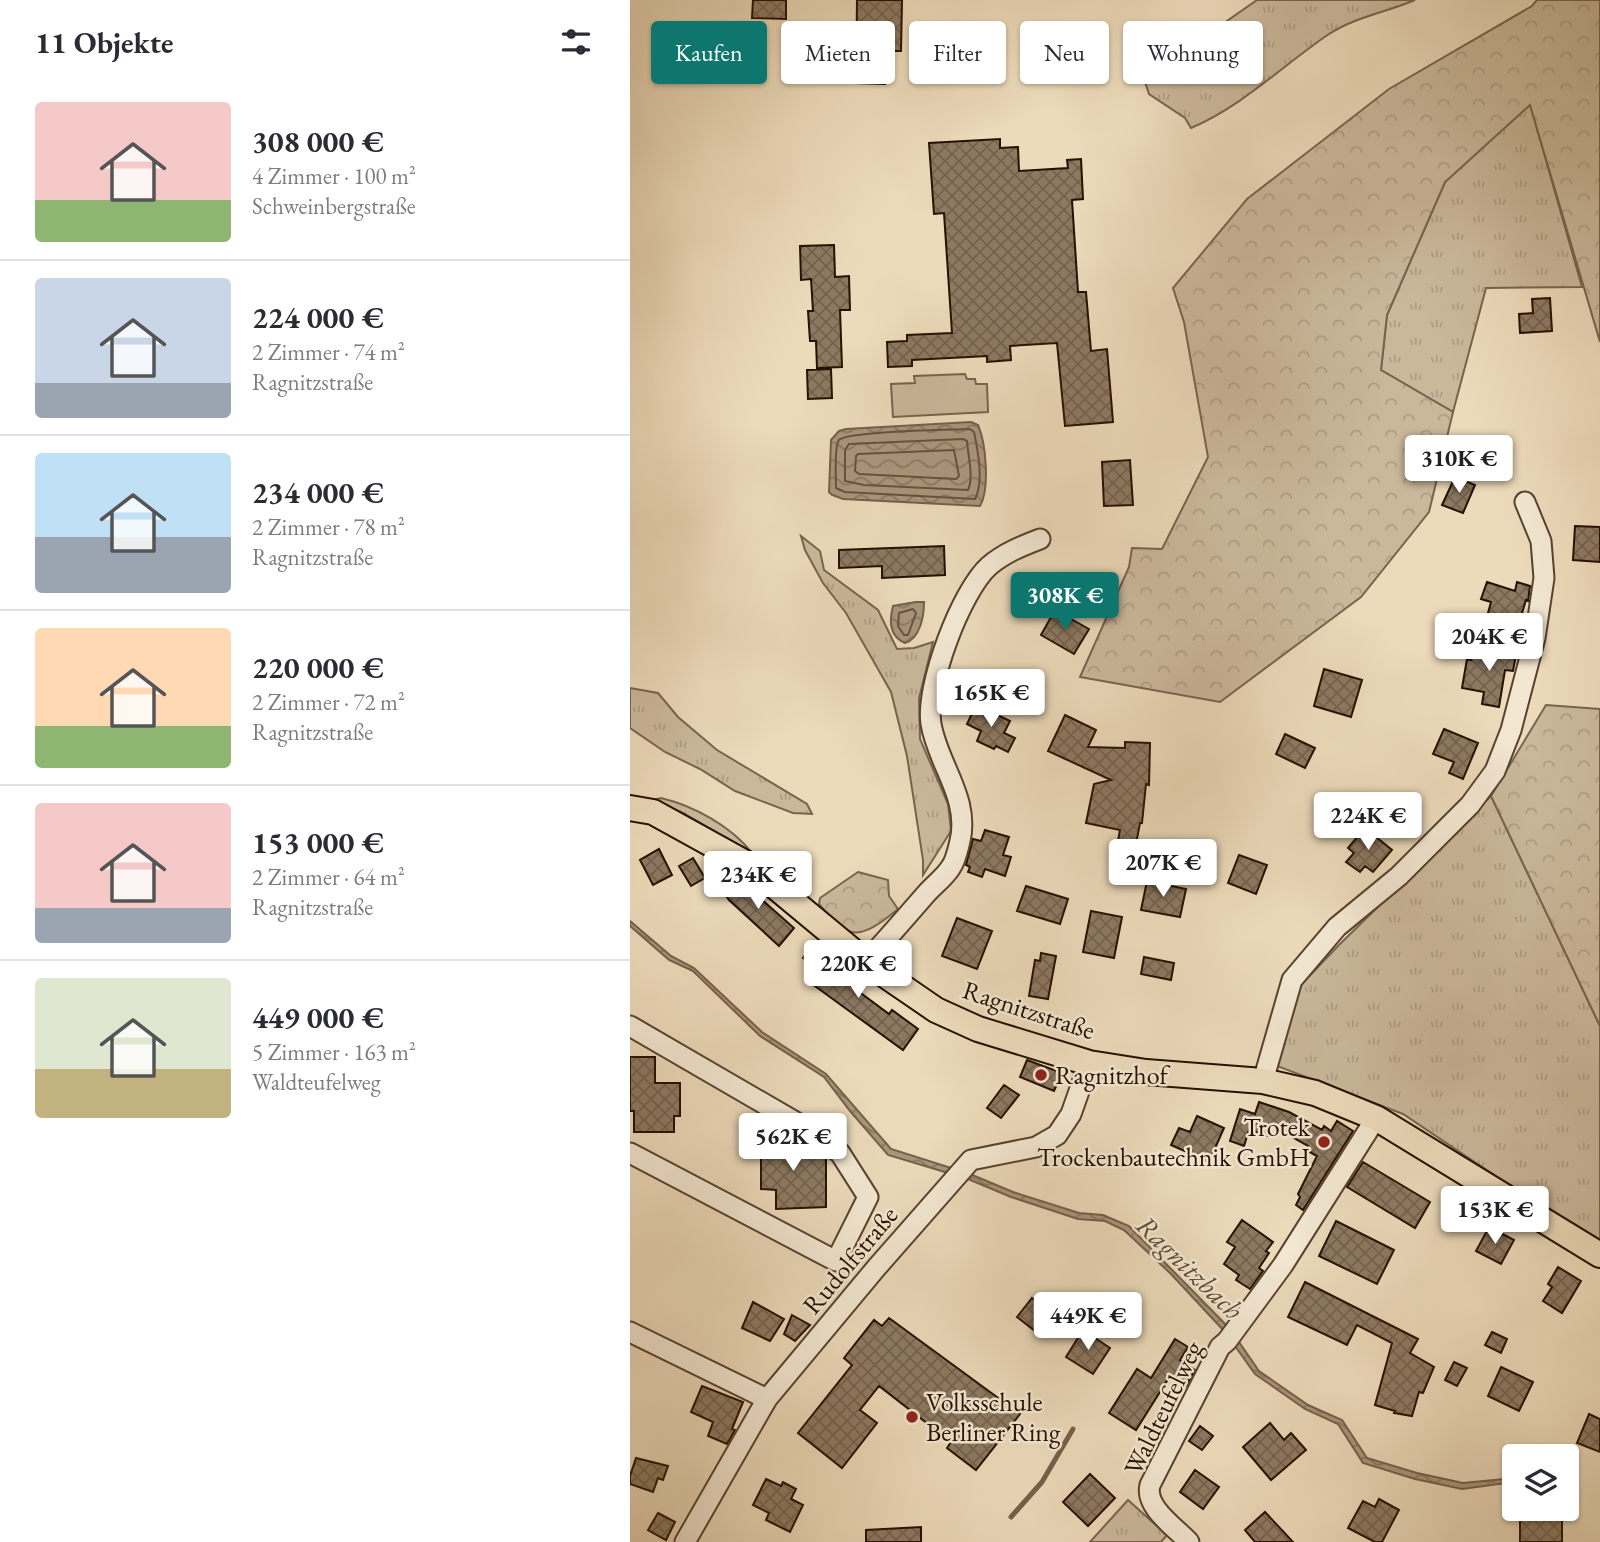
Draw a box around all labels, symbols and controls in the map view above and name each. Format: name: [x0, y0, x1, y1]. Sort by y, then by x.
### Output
chip: Kaufen: [651, 21, 767, 84]
chip: Mieten: [781, 21, 895, 84]
chip: Filter: [909, 21, 1006, 84]
chip: Neu: [1020, 21, 1109, 84]
chip: Wohnung: [1123, 21, 1263, 84]
text: 11 Objekte: [35, 23, 174, 62]
icon: filters: [557, 23, 595, 61]
text: 308 000 €: [252, 122, 384, 161]
icon: home: [91, 130, 175, 214]
text: 4 Zimmer · 100 m²: [252, 161, 416, 191]
text: Schweinbergstraße: [252, 191, 416, 221]
text: 224 000 €: [252, 298, 384, 337]
icon: home: [91, 306, 175, 390]
text: 2 Zimmer · 74 m²: [252, 337, 405, 367]
text: Ragnitzstraße: [252, 367, 373, 397]
pin: 310K €: [1402, 435, 1516, 495]
text: 310K €: [1421, 443, 1497, 473]
text: 234 000 €: [252, 473, 384, 512]
icon: home: [91, 481, 175, 565]
text: 2 Zimmer · 78 m²: [252, 512, 405, 542]
text: Ragnitzstraße: [252, 542, 373, 572]
pin: 308K €: [1008, 572, 1122, 632]
text: 308K €: [1027, 580, 1103, 610]
pin: 204K €: [1432, 614, 1546, 673]
text: 204K €: [1451, 621, 1527, 651]
text: 220 000 €: [252, 648, 384, 687]
icon: home: [91, 656, 175, 740]
pin: 165K €: [934, 670, 1048, 729]
text: 165K €: [953, 677, 1029, 707]
text: 2 Zimmer · 72 m²: [252, 687, 405, 717]
text: Ragnitzstraße: [252, 717, 373, 747]
pin: 224K €: [1311, 792, 1425, 852]
text: 224K €: [1330, 800, 1406, 830]
text: 153 000 €: [252, 823, 384, 862]
icon: home: [91, 831, 175, 915]
pin: 207K €: [1106, 839, 1220, 899]
text: 207K €: [1125, 847, 1201, 877]
pin: 234K €: [701, 852, 815, 911]
text: 234K €: [720, 859, 796, 889]
text: 2 Zimmer · 64 m²: [252, 862, 405, 892]
text: Ragnitzstraße: [252, 892, 373, 922]
pin: 220K €: [801, 940, 915, 1000]
text: 220K €: [820, 948, 896, 978]
street label: Ragnitzstraße: [959, 973, 1099, 1047]
text: 449 000 €: [252, 998, 384, 1037]
icon: home: [91, 1006, 175, 1090]
text: 5 Zimmer · 163 m²: [252, 1037, 416, 1067]
place label: Ragnitzhof: [1055, 1058, 1171, 1092]
text: Waldteufelweg: [252, 1067, 381, 1097]
marker: Ragnitzhof: [1033, 1067, 1049, 1083]
place label: Trotek Trockenbautechnik GmbH: [1037, 1110, 1311, 1174]
pin: 562K €: [736, 1114, 850, 1173]
text: 562K €: [755, 1121, 831, 1151]
marker: Trotek Trockenbautechnik GmbH: [1316, 1134, 1332, 1150]
pin: 153K €: [1438, 1186, 1552, 1246]
text: 153K €: [1457, 1194, 1533, 1224]
street label: Rudolfstraße: [795, 1199, 905, 1321]
water label: Ragnitzbach: [1129, 1207, 1251, 1327]
pin: 449K €: [1031, 1292, 1145, 1352]
text: 449K €: [1050, 1300, 1126, 1330]
street label: Waldteufelweg: [1116, 1334, 1210, 1481]
place label: Volksschule Berliner Ring: [926, 1385, 1061, 1449]
marker: Volksschule Berliner Ring: [904, 1409, 920, 1425]
map controls: [1502, 1444, 1579, 1521]
button: layers: [1502, 1444, 1579, 1521]

